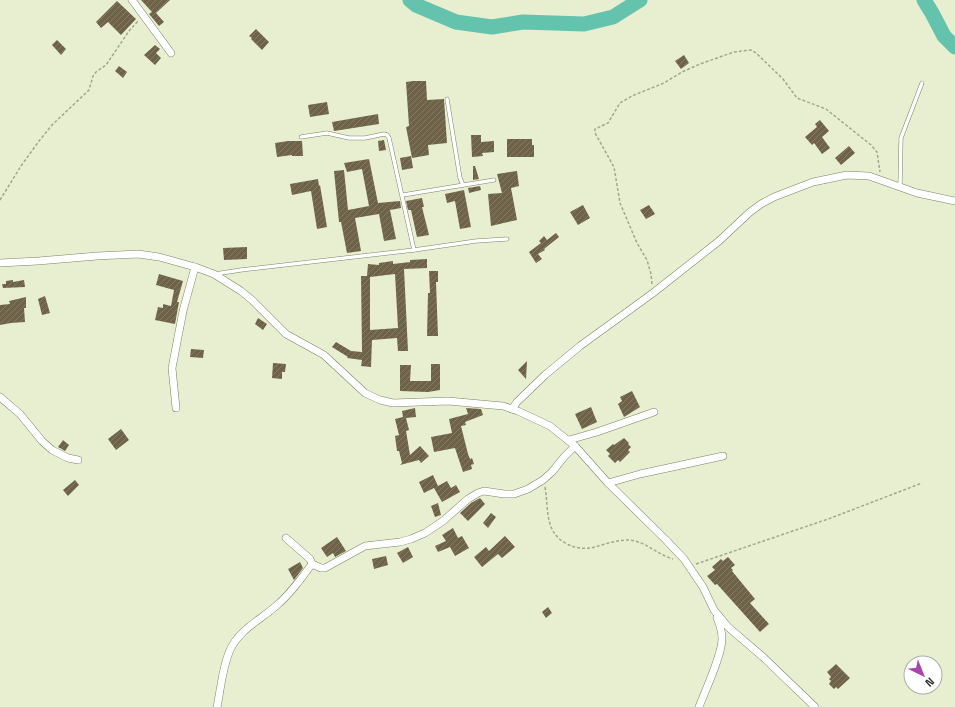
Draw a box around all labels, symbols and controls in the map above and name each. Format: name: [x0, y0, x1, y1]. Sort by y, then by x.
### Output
north arrow: [903, 655, 943, 695]
text: N: [922, 675, 937, 690]

